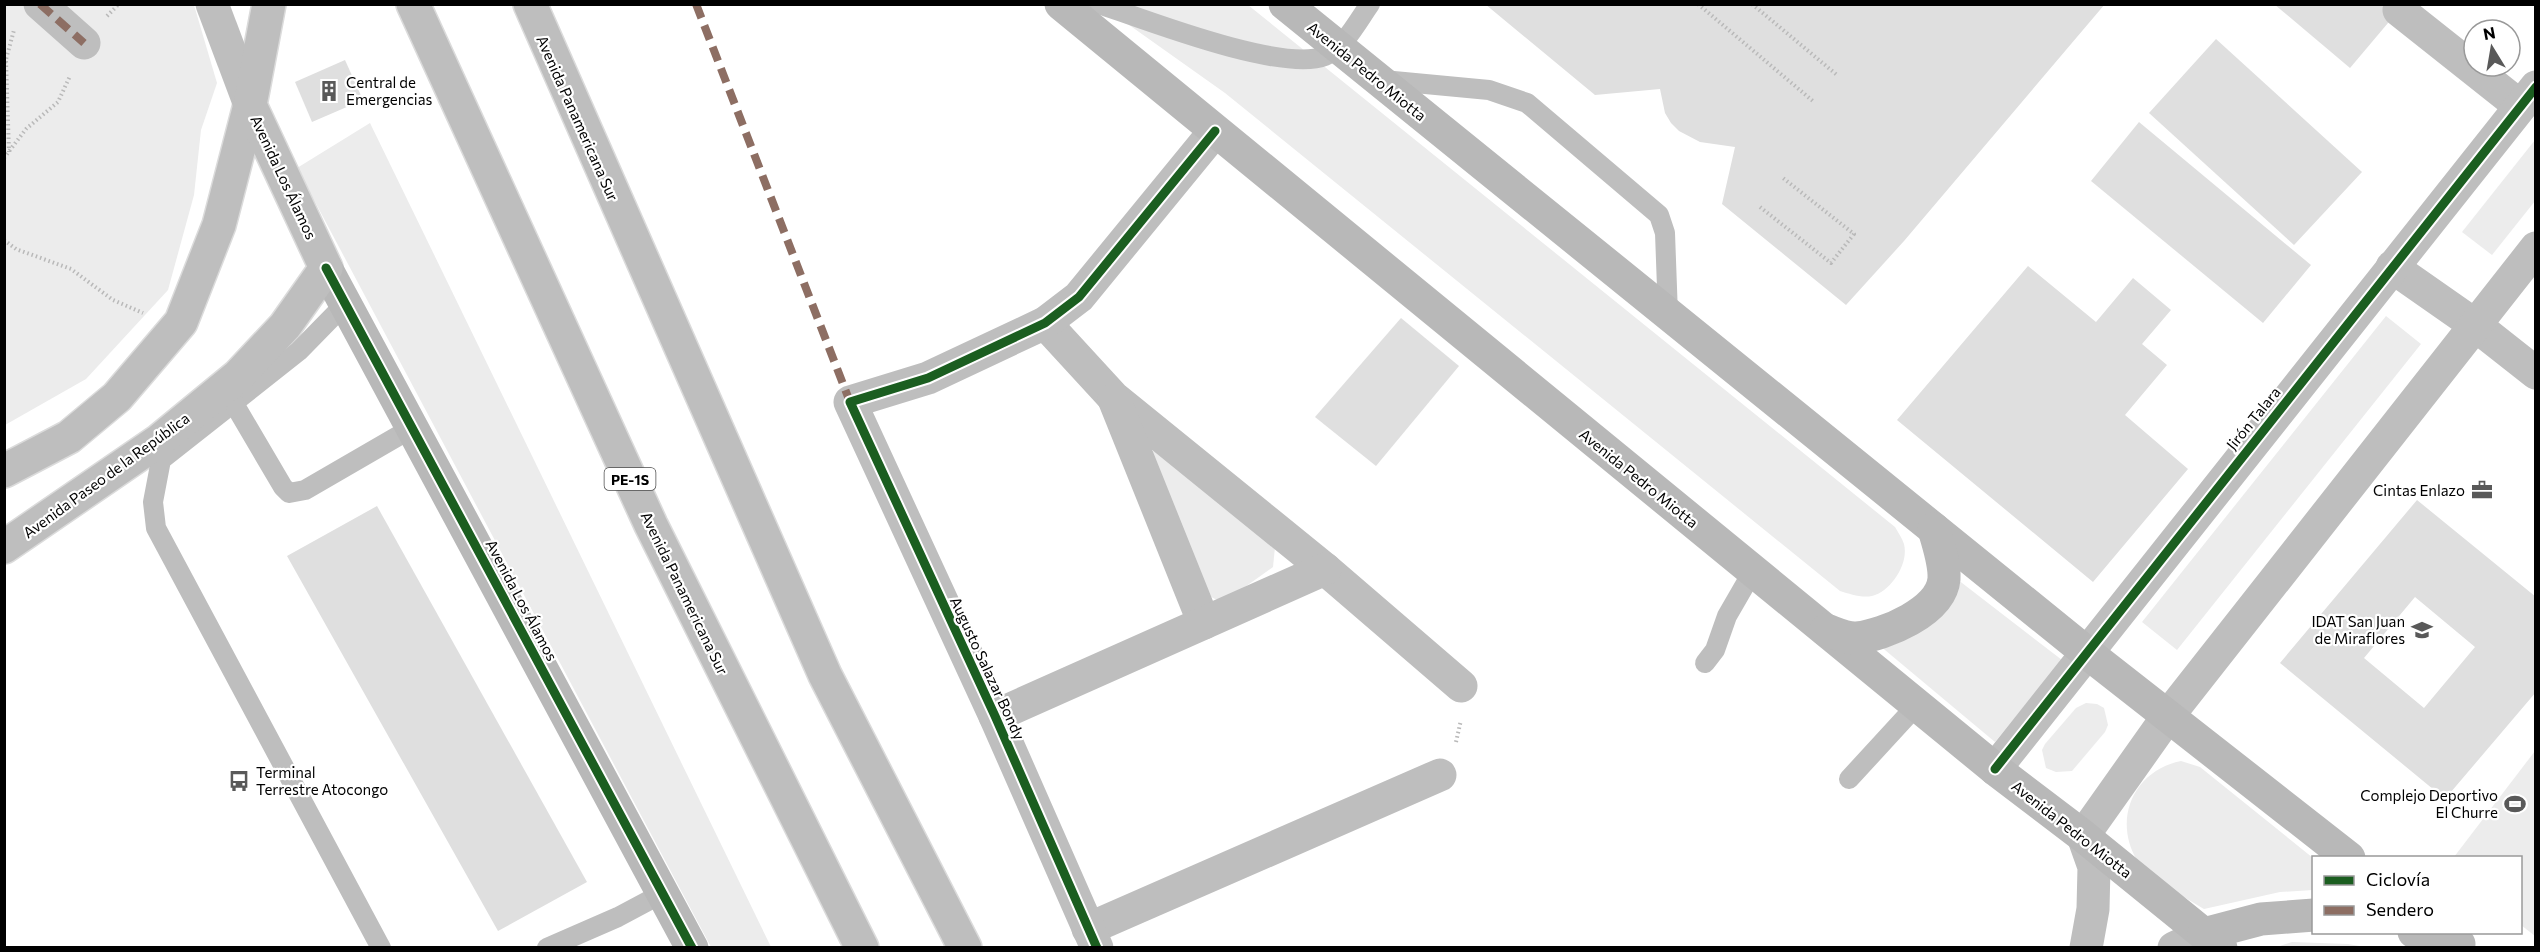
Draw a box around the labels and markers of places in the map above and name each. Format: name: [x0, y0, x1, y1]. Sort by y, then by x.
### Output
place label: Central de Emergencias: [346, 73, 432, 108]
building icon: Central de Emergencias: [317, 79, 341, 103]
office icon: Cintas Enlazo: [2470, 478, 2494, 502]
place label: Cintas Enlazo: [2373, 481, 2465, 499]
place label: IDAT San Juan de Miraflores: [2311, 612, 2405, 647]
school or university icon: IDAT San Juan de Miraflores: [2410, 618, 2434, 642]
place label: Terminal Terrestre Atocongo: [256, 763, 388, 798]
bus stop icon: Terminal Terrestre Atocongo: [227, 769, 251, 793]
place label: Complejo Deportivo El Churre: [2360, 786, 2498, 821]
sports icon: Complejo Deportivo El Churre: [2503, 792, 2527, 816]

